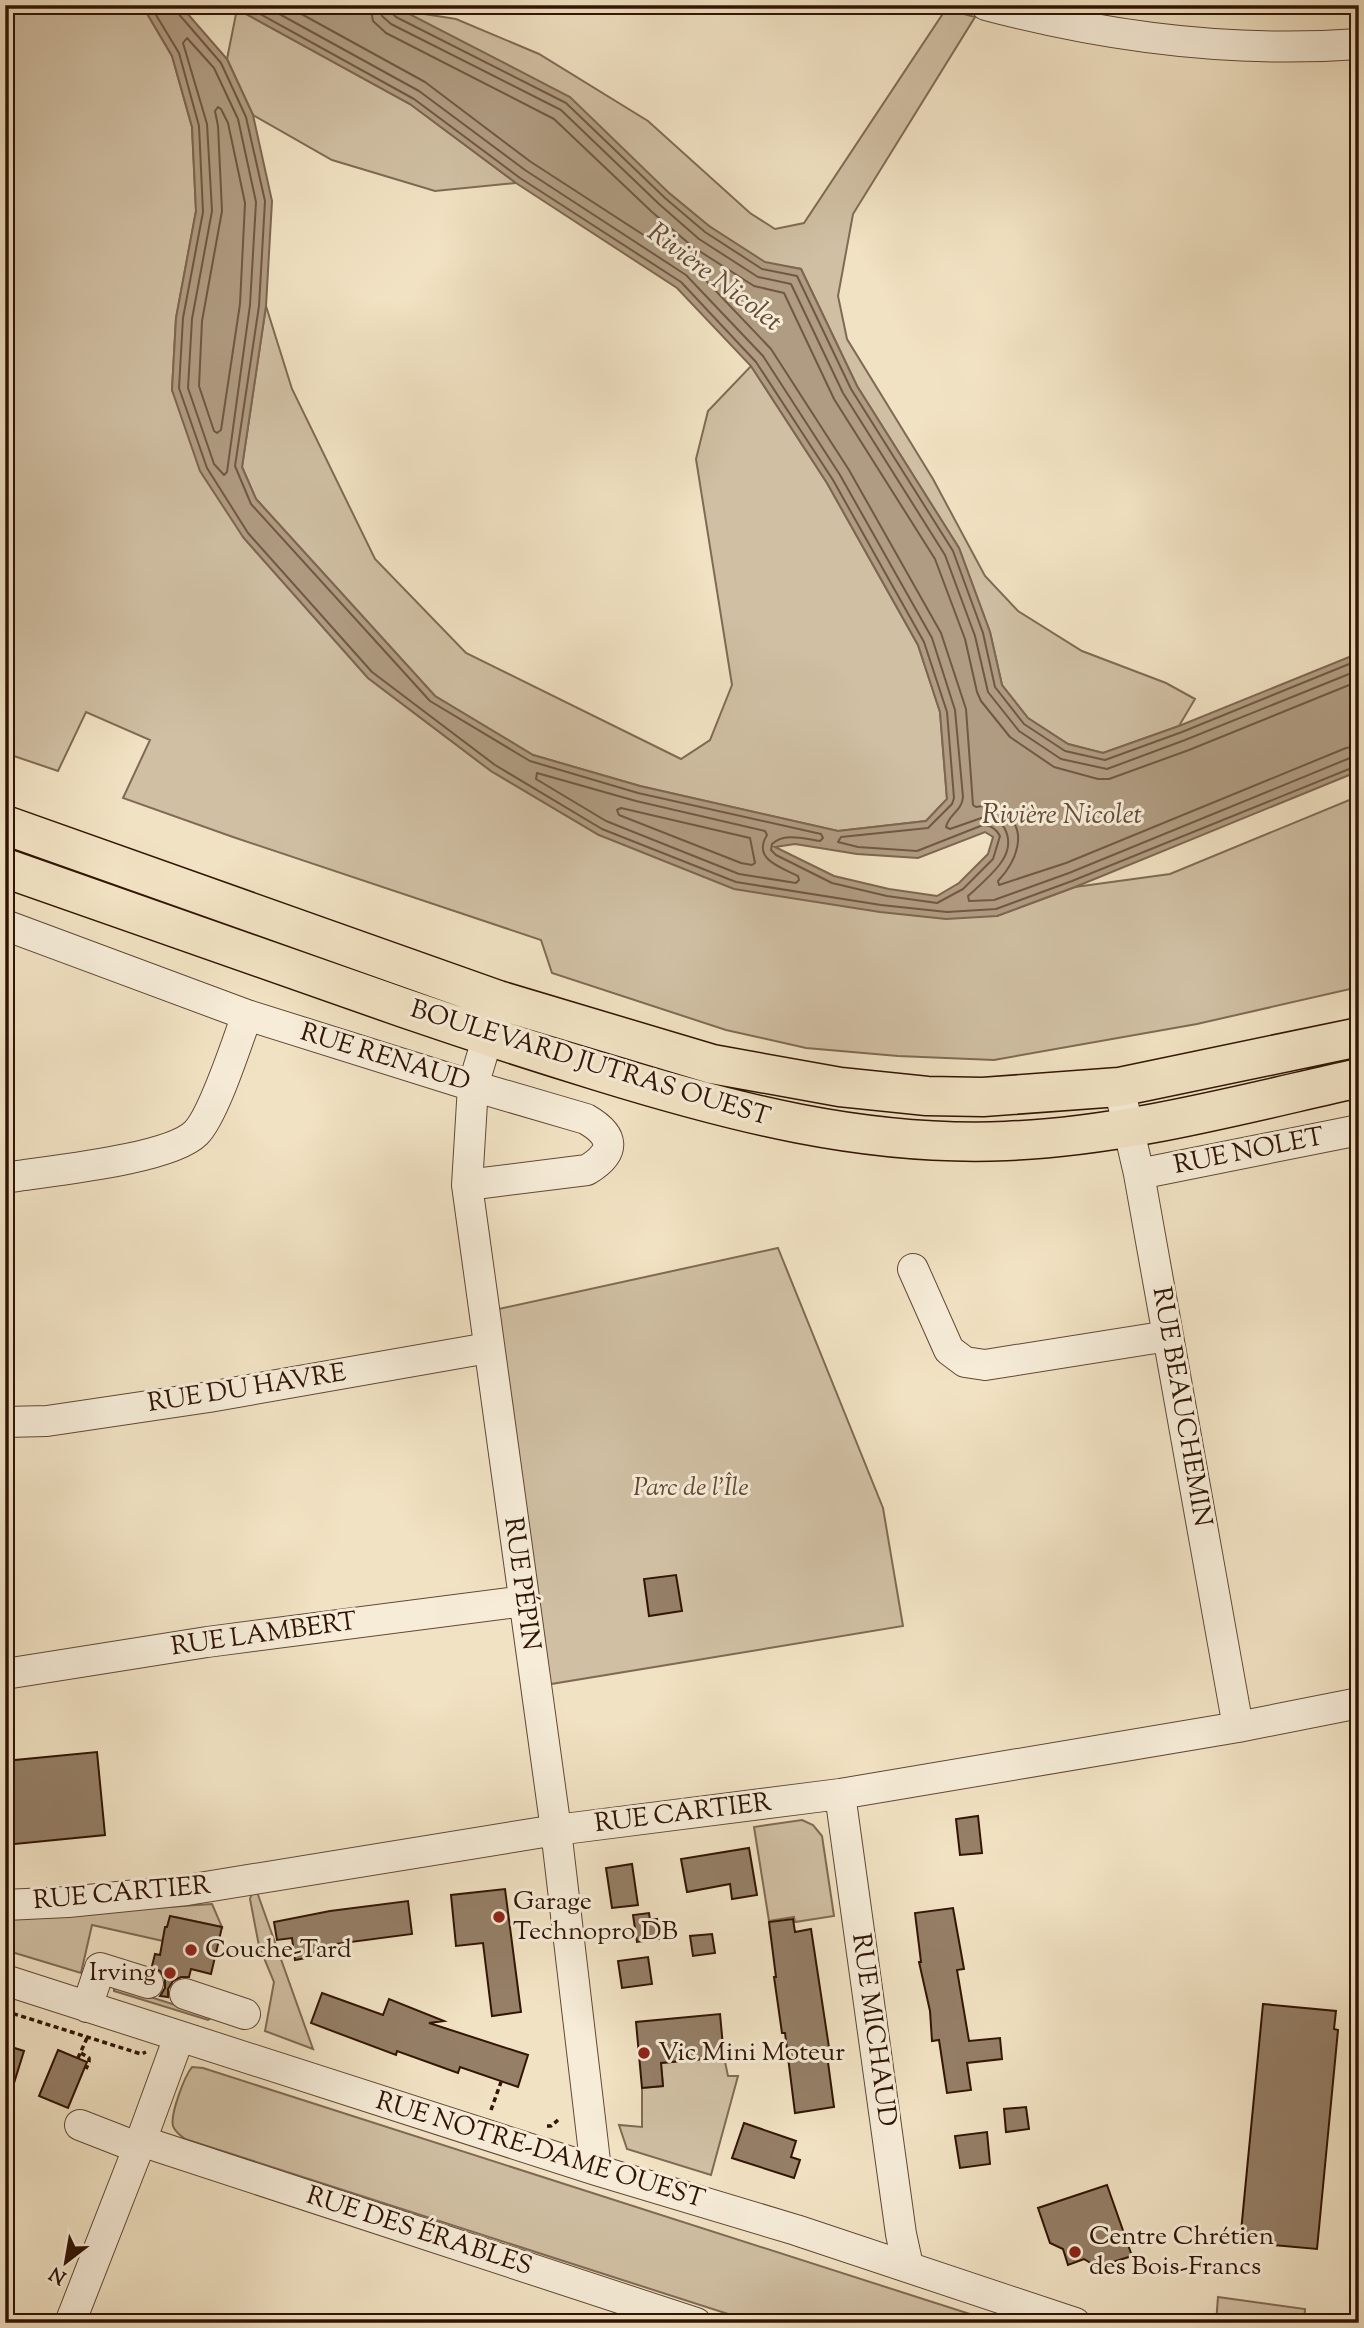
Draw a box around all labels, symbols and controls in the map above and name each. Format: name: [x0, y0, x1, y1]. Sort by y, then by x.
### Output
water label: Rivière Nicolet: [638, 214, 790, 342]
water label: Rivière Nicolet: [982, 796, 1142, 836]
street label: BOULEVARD JUTRAS OUEST: [405, 992, 775, 1136]
street label: RUE RENAUD: [296, 1015, 474, 1101]
street label: RUE NOLET: [1171, 1119, 1327, 1185]
street label: RUE BEAUCHEMIN: [1142, 1284, 1220, 1530]
street label: RUE DU HAVRE: [145, 1355, 349, 1423]
park label: Parc de l'Île: [633, 1470, 749, 1507]
street label: RUE PÉPIN: [493, 1515, 549, 1653]
street label: RUE LAMBERT: [169, 1604, 359, 1666]
street label: RUE CARTIER: [592, 1785, 774, 1843]
street label: RUE CARTIER: [32, 1868, 213, 1920]
place label: Garage Technopro DB: [513, 1884, 678, 1951]
marker: Garage Technopro DB: [491, 1909, 507, 1925]
street label: RUE MICHAUD: [841, 1931, 905, 2129]
place label: Couche-Tard: [205, 1932, 352, 1969]
marker: Couche-Tard: [183, 1942, 199, 1958]
place label: Irving: [89, 1955, 156, 1992]
marker: Irving: [162, 1965, 178, 1981]
place label: Vic Mini Moteur: [658, 2035, 845, 2072]
marker: Vic Mini Moteur: [636, 2045, 652, 2061]
street label: RUE NOTRE-DAME OUEST: [371, 2083, 709, 2219]
street label: RUE DES ÉRABLES: [301, 2178, 537, 2286]
place label: Centre Chrétien des Bois-Francs: [1089, 2219, 1274, 2286]
north arrow: [32, 2226, 102, 2296]
marker: Centre Chrétien des Bois-Francs: [1067, 2244, 1083, 2260]
text: N: [45, 2259, 72, 2290]

